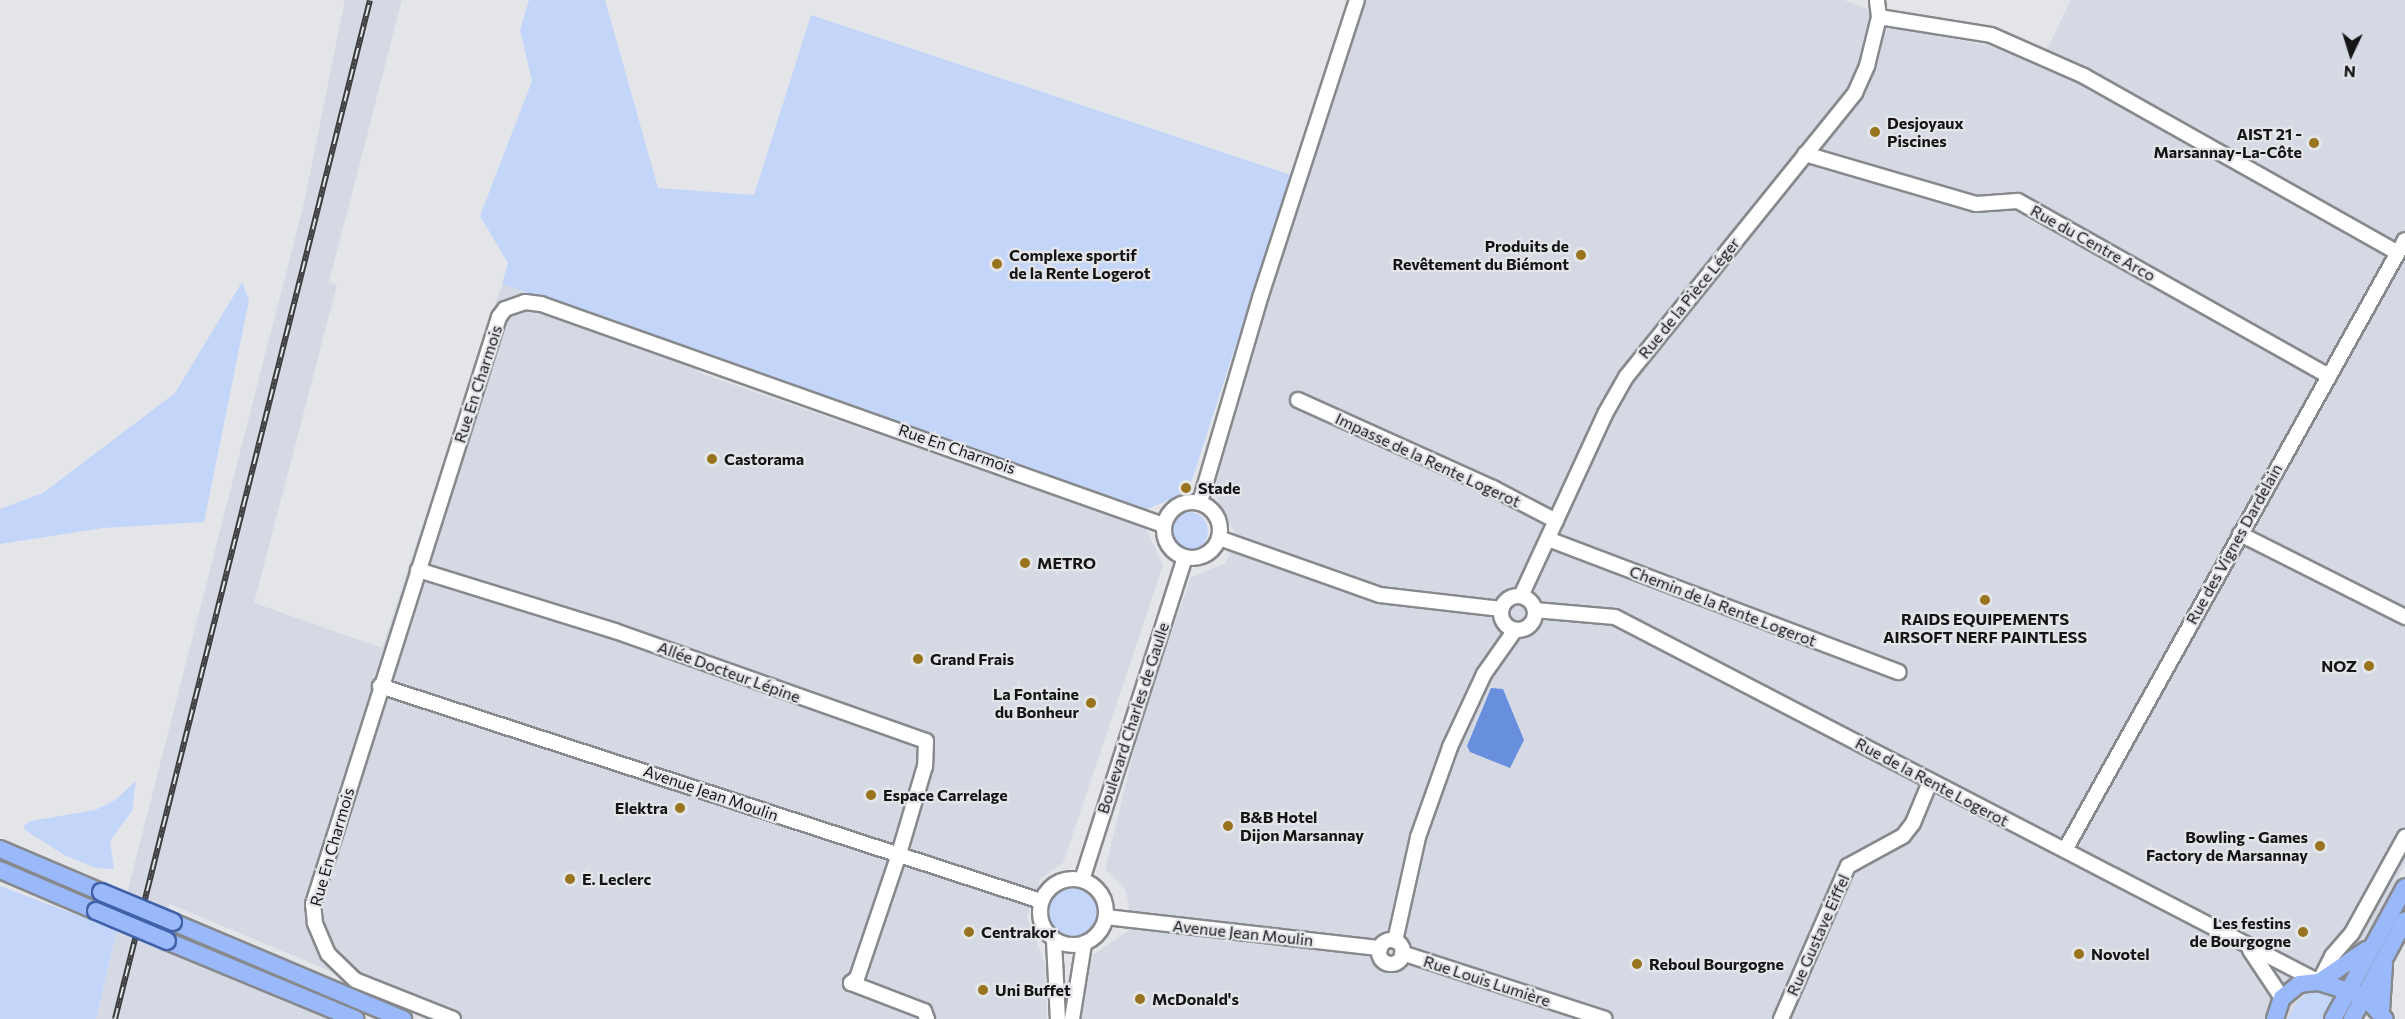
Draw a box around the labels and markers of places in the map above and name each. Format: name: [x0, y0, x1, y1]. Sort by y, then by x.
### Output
place label: Desjoyaux Piscines: [1887, 113, 1964, 151]
place label: AIST 21 - Marsannay-La-Côte: [2154, 124, 2302, 162]
marker: Desjoyaux Piscines: [1868, 125, 1882, 139]
marker: AIST 21 - Marsannay-La-Côte: [2307, 136, 2321, 150]
place label: Produits de Revêtement du Biémont: [1392, 236, 1569, 274]
place label: Complexe sportif de la Rente Logerot: [1009, 245, 1151, 283]
marker: Produits de Revêtement du Biémont: [1574, 248, 1588, 262]
marker: Complexe sportif de la Rente Logerot: [990, 257, 1004, 271]
place label: Castorama: [724, 449, 804, 469]
marker: Castorama: [705, 452, 719, 466]
place label: Stade: [1198, 478, 1240, 498]
marker: Stade: [1179, 481, 1193, 495]
place label: METRO: [1037, 553, 1096, 573]
marker: METRO: [1018, 556, 1032, 570]
marker: RAIDS EQUIPEMENTS AIRSOFT NERF PAINTLESS: [1978, 593, 1992, 607]
place label: RAIDS EQUIPEMENTS AIRSOFT NERF PAINTLESS: [1883, 609, 2087, 647]
place label: Grand Frais: [930, 649, 1014, 669]
marker: Grand Frais: [911, 652, 925, 666]
place label: NOZ: [2321, 656, 2357, 676]
marker: NOZ: [2362, 659, 2376, 673]
place label: La Fontaine du Bonheur: [993, 684, 1079, 722]
marker: La Fontaine du Bonheur: [1084, 696, 1098, 710]
place label: Espace Carrelage: [883, 785, 1008, 805]
marker: Espace Carrelage: [864, 788, 878, 802]
place label: Elektra: [615, 798, 668, 818]
marker: Elektra: [673, 801, 687, 815]
place label: B&B Hotel Dijon Marsannay: [1240, 807, 1364, 845]
marker: B&B Hotel Dijon Marsannay: [1221, 819, 1235, 833]
place label: Bowling - Games Factory de Marsannay: [2146, 827, 2308, 865]
marker: Bowling - Games Factory de Marsannay: [2313, 839, 2327, 853]
place label: E. Leclerc: [582, 869, 651, 889]
marker: E. Leclerc: [563, 872, 577, 886]
place label: Les festins de Bourgogne: [2190, 913, 2291, 951]
place label: Centrakor: [981, 922, 1056, 942]
marker: Centrakor: [962, 925, 976, 939]
marker: Les festins de Bourgogne: [2296, 925, 2310, 939]
place label: Novotel: [2091, 944, 2150, 964]
marker: Novotel: [2072, 947, 2086, 961]
place label: Reboul Bourgogne: [1649, 954, 1784, 974]
marker: Reboul Bourgogne: [1630, 957, 1644, 971]
place label: Uni Buffet: [995, 980, 1071, 1000]
marker: Uni Buffet: [976, 983, 990, 997]
place label: McDonald's: [1152, 989, 1239, 1009]
marker: McDonald's: [1133, 992, 1147, 1006]

